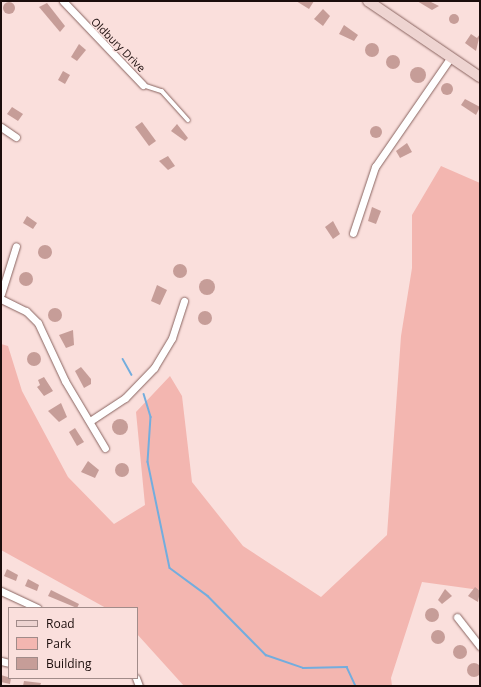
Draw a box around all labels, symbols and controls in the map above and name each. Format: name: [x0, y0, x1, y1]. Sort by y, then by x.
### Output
street label: Oldbury Drive: [88, 15, 148, 75]
legend: [8, 607, 138, 679]
text: Road: [46, 615, 75, 632]
text: Park: [46, 635, 71, 652]
text: Building: [46, 655, 91, 672]

